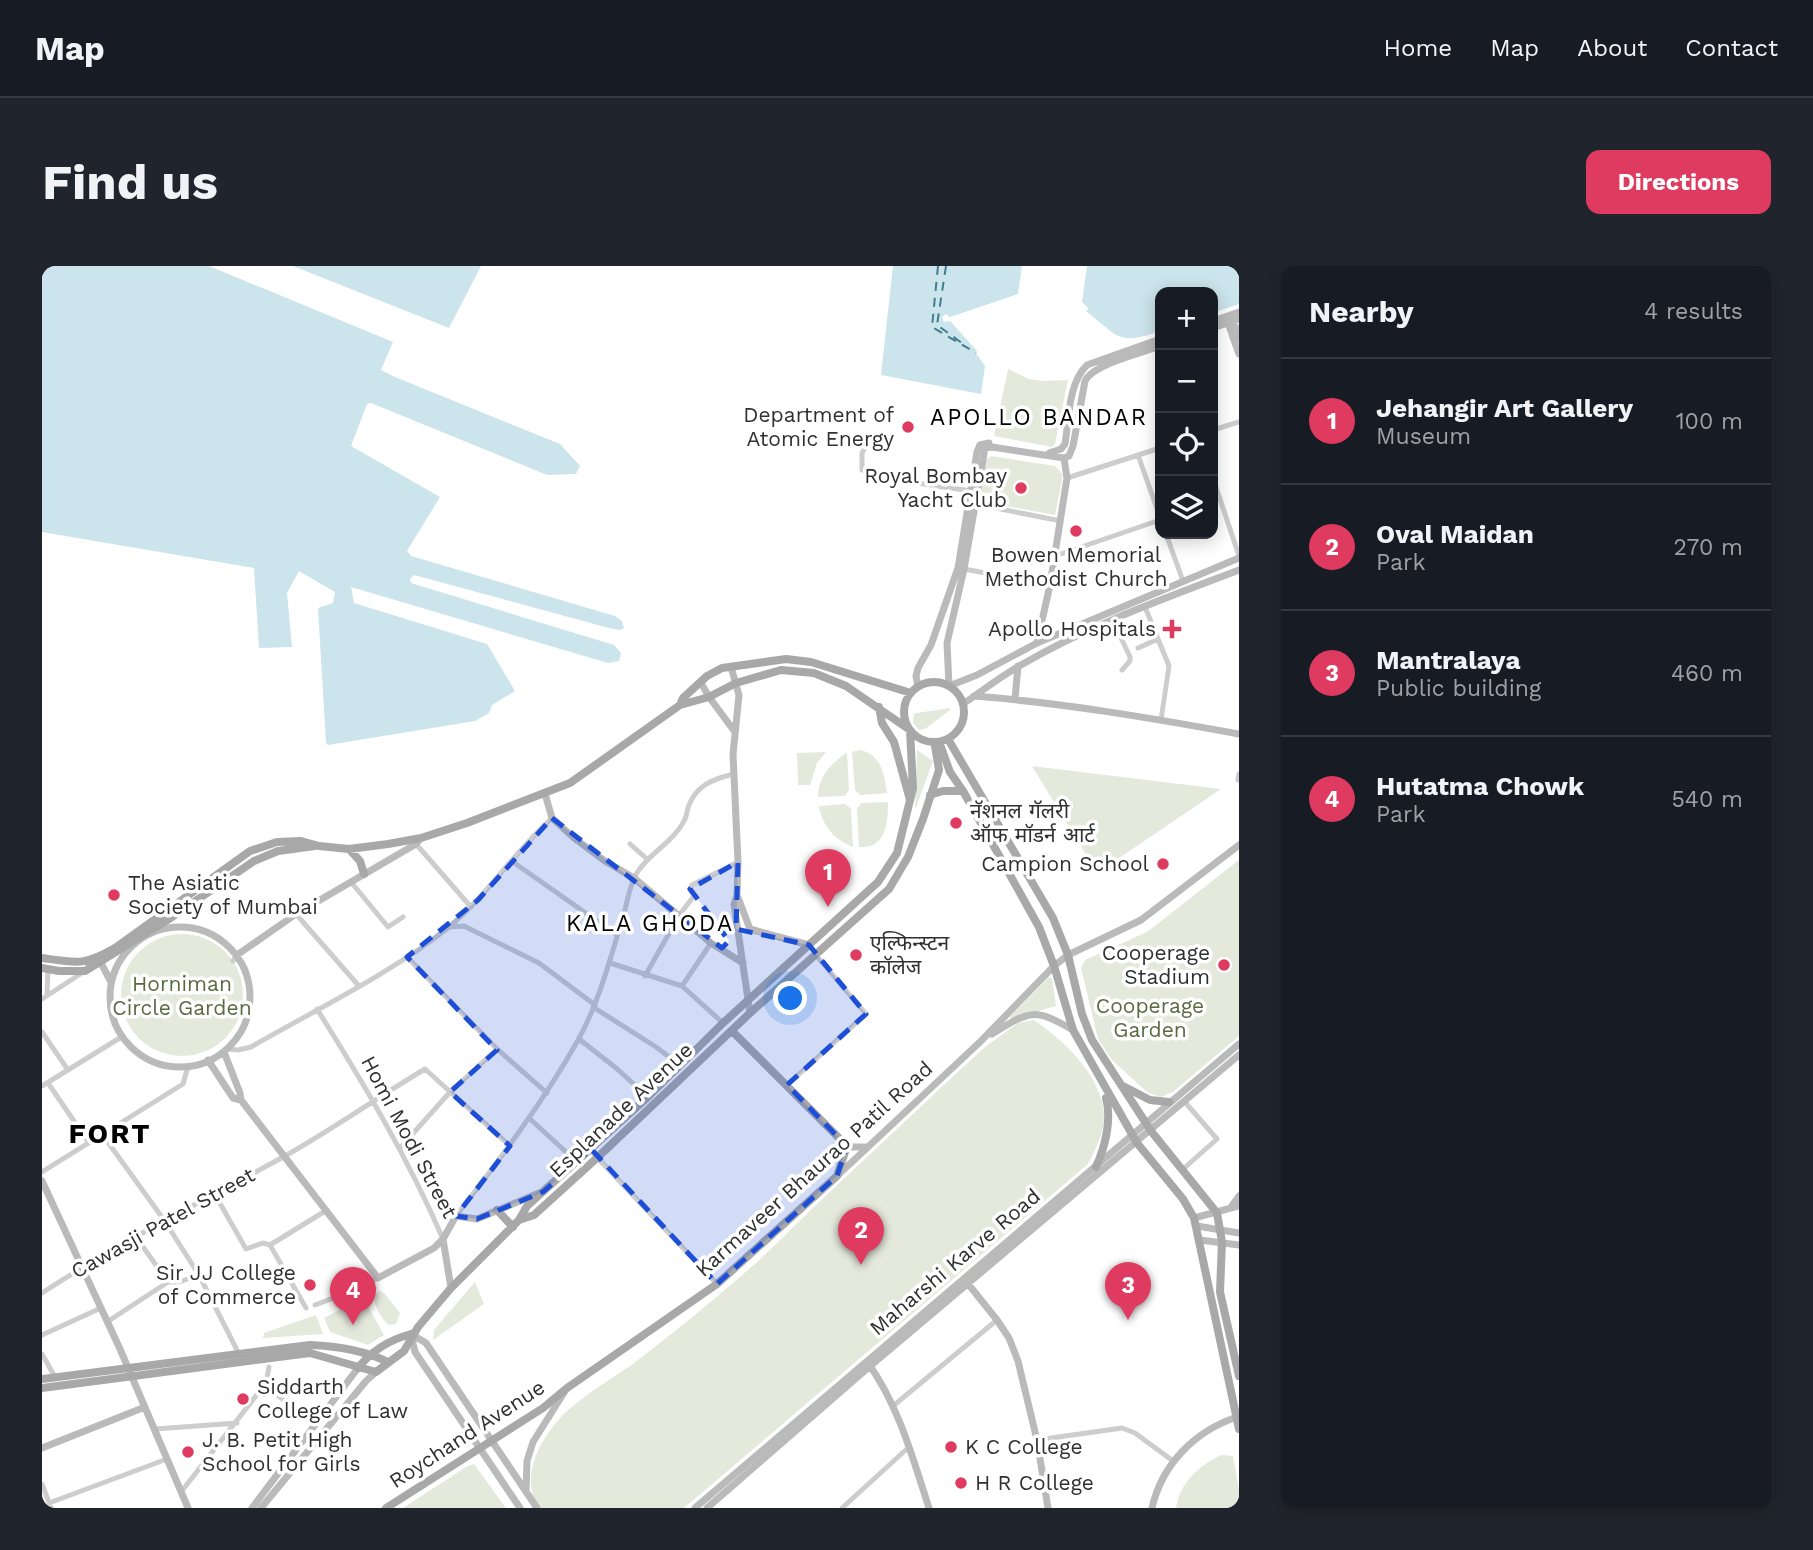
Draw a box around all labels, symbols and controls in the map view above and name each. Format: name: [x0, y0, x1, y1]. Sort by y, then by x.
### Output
text: Map: [35, 29, 105, 68]
text: Home: [1384, 34, 1452, 62]
text: Map: [1490, 34, 1539, 62]
text: About: [1577, 34, 1647, 62]
text: Contact: [1685, 34, 1778, 62]
button: Directions: [1586, 150, 1771, 214]
text: Find us: [42, 153, 218, 211]
map controls: [1155, 287, 1218, 539]
button: +: [1155, 287, 1218, 350]
text: Nearby: [1309, 294, 1414, 329]
text: 4 results: [1644, 298, 1743, 325]
button: −: [1155, 350, 1218, 413]
text: Jehangir Art Gallery: [1376, 393, 1633, 423]
place label: Department of Atomic Energy: [743, 402, 894, 451]
district label: APOLLO BANDAR: [930, 404, 1148, 431]
text: 1: [1327, 408, 1337, 435]
text: 100 m: [1676, 408, 1743, 435]
button: locate: [1155, 413, 1218, 476]
marker: Department of Atomic Energy: [900, 419, 916, 435]
text: Museum: [1376, 423, 1471, 450]
place label: Royal Bombay Yacht Club: [864, 463, 1007, 512]
button: layers: [1155, 476, 1218, 539]
marker: Royal Bombay Yacht Club: [1013, 480, 1029, 496]
text: Oval Maidan: [1376, 519, 1534, 549]
marker: Bowen Memorial Methodist Church: [1068, 523, 1084, 539]
text: 2: [1325, 534, 1339, 561]
text: 270 m: [1674, 534, 1743, 561]
place label: Bowen Memorial Methodist Church: [984, 542, 1168, 591]
text: Park: [1376, 549, 1425, 576]
place label: Apollo Hospitals: [988, 616, 1156, 641]
marker: Apollo Hospitals: [1162, 619, 1182, 639]
text: Mantralaya: [1376, 645, 1521, 675]
text: 3: [1325, 660, 1339, 687]
text: 460 m: [1671, 660, 1743, 687]
text: Public building: [1376, 675, 1541, 702]
text: Hutatma Chowk: [1376, 771, 1584, 801]
text: 4: [1325, 786, 1339, 813]
text: 540 m: [1671, 786, 1743, 813]
place label: नॅशनल गॅलरी ऑफ मॉडर्न आर्ट: [970, 798, 1096, 847]
text: Park: [1376, 801, 1425, 828]
marker: नॅशनल गॅलरी ऑफ मॉडर्न आर्ट: [948, 815, 964, 831]
pin: 1: [805, 849, 851, 907]
place label: Campion School: [981, 851, 1150, 876]
marker: Campion School: [1155, 856, 1171, 872]
place label: The Asiatic Society of Mumbai: [128, 870, 318, 919]
marker: The Asiatic Society of Mumbai: [106, 887, 122, 903]
district label: KALA GHODA: [566, 910, 734, 937]
place label: एल्फिन्स्टन कॉलेज: [870, 930, 950, 979]
place label: Cooperage Stadium: [1102, 940, 1210, 989]
marker: एल्फिन्स्टन कॉलेज: [848, 947, 864, 963]
marker: Cooperage Stadium: [1216, 957, 1232, 973]
park label: Horniman Circle Garden: [112, 971, 252, 1020]
your location: [773, 981, 807, 1015]
park label: Cooperage Garden: [1096, 993, 1204, 1042]
street label: Esplanade Avenue: [544, 1037, 697, 1182]
street label: Homi Modi Street: [356, 1051, 463, 1222]
street label: Karmaveer Bhaurao Patil Road: [690, 1056, 937, 1282]
district label: FORT: [69, 1117, 152, 1150]
street label: Cawasji Patel Street: [67, 1162, 259, 1283]
street label: Maharshi Karve Road: [864, 1183, 1045, 1340]
pin: 2: [838, 1207, 884, 1265]
place label: Sir JJ College of Commerce: [156, 1260, 296, 1309]
pin: 3: [1105, 1262, 1151, 1320]
pin: 4: [330, 1267, 376, 1325]
marker: Sir JJ College of Commerce: [302, 1277, 318, 1293]
place label: Siddarth College of Law: [257, 1374, 408, 1423]
street label: Roychand Avenue: [384, 1374, 549, 1493]
marker: Siddarth College of Law: [235, 1391, 251, 1407]
place label: J. B. Petit High School for Girls: [202, 1427, 361, 1476]
place label: K C College: [965, 1434, 1083, 1459]
marker: K C College: [943, 1439, 959, 1455]
marker: J. B. Petit High School for Girls: [180, 1444, 196, 1460]
place label: H R College: [975, 1470, 1094, 1495]
marker: H R College: [953, 1475, 969, 1491]

